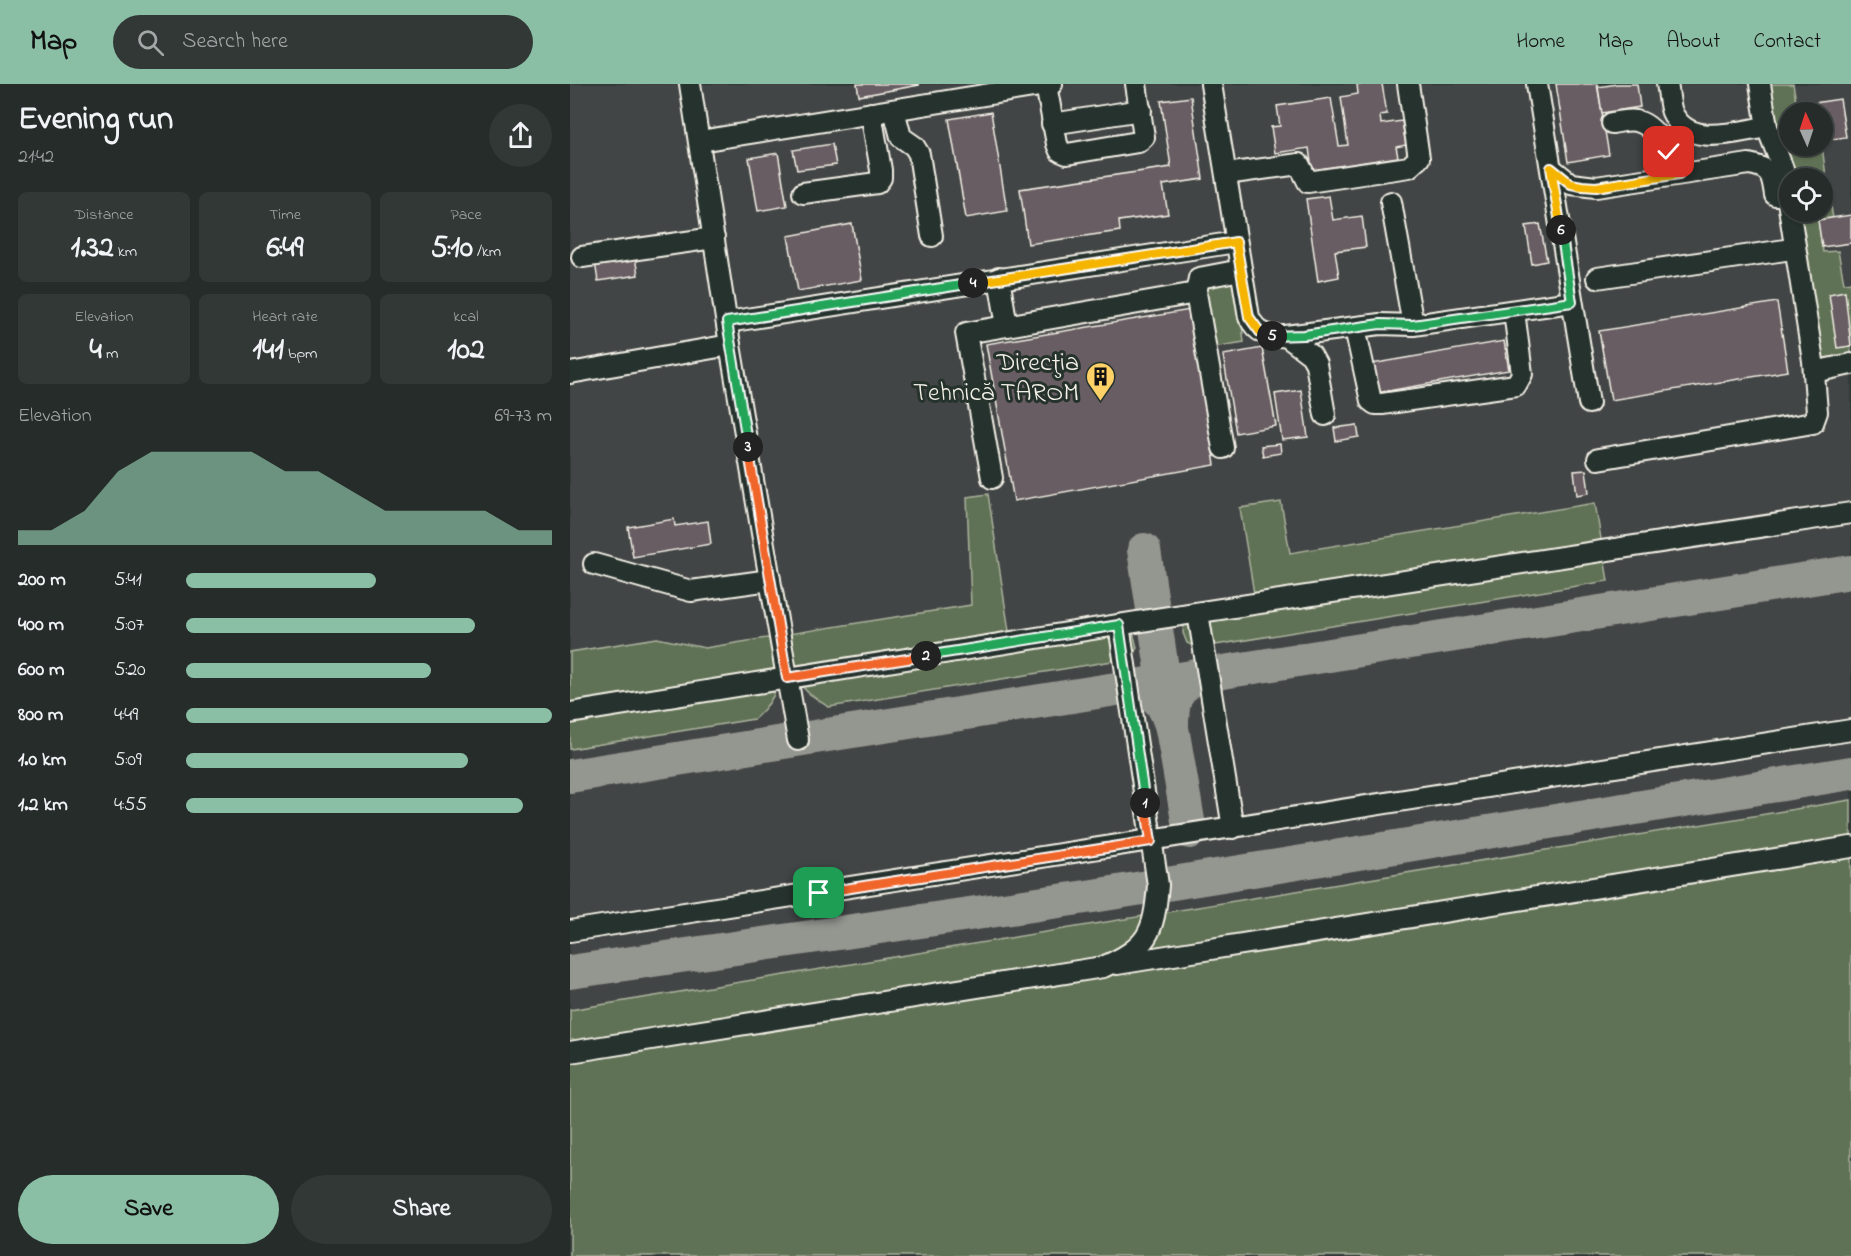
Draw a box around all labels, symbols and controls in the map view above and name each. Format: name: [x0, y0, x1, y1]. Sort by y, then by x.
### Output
search box: [113, 15, 533, 69]
text: Map: [30, 22, 77, 63]
icon: search: [134, 26, 167, 59]
text: Search here: [182, 26, 288, 58]
text: Home: [1516, 27, 1565, 57]
text: Map: [1598, 27, 1633, 57]
text: About: [1666, 27, 1720, 57]
text: Contact: [1753, 27, 1821, 57]
text: Evening run: [18, 96, 173, 144]
north arrow: [1779, 102, 1833, 156]
map controls: [1779, 102, 1833, 222]
button: share: [489, 104, 552, 167]
pin: [1643, 126, 1694, 177]
icon: check: [1652, 135, 1685, 168]
text: 21:42: [18, 143, 54, 172]
button: locate: [1779, 168, 1833, 222]
text: Distance: [75, 203, 133, 227]
text: Time: [269, 203, 301, 227]
text: Pace: [450, 203, 482, 227]
pin: 6: [1546, 215, 1576, 245]
text: 6: [1557, 218, 1565, 242]
text: 1.32: [71, 227, 114, 271]
text: 6:49: [266, 227, 304, 271]
text: 5:10: [431, 227, 473, 271]
text: km: [114, 240, 137, 264]
text: /km: [473, 240, 501, 264]
pin: 4: [958, 268, 988, 298]
text: 4: [970, 271, 976, 295]
text: Elevation: [75, 305, 133, 329]
text: Heart rate: [252, 305, 318, 329]
text: kcal: [453, 305, 479, 329]
pin: 5: [1257, 321, 1287, 351]
text: 5: [1267, 324, 1277, 348]
text: 4: [90, 329, 102, 373]
text: 141: [252, 329, 284, 373]
text: 102: [447, 329, 485, 373]
text: m: [102, 342, 118, 366]
text: bpm: [284, 342, 318, 366]
place label: Direcţia Tehnică TAROM: [913, 345, 1079, 413]
building icon: Direcţia Tehnică TAROM: [1084, 360, 1116, 402]
text: Elevation: [18, 402, 92, 431]
text: 69–73 m: [494, 402, 552, 431]
pin: 3: [733, 432, 763, 462]
text: 3: [745, 435, 751, 459]
text: 200 m: [18, 566, 66, 595]
text: 5:41: [114, 566, 142, 595]
text: 400 m: [18, 611, 64, 640]
text: 5:07: [114, 611, 144, 640]
pin: 2: [911, 641, 941, 671]
text: 2: [922, 644, 930, 668]
text: 600 m: [18, 656, 65, 685]
text: 5:20: [114, 656, 146, 685]
text: 800 m: [18, 701, 63, 730]
text: 4:49: [114, 701, 138, 730]
text: 1.0 km: [18, 746, 66, 775]
text: 5:09: [114, 746, 142, 775]
pin: 1: [1130, 788, 1160, 818]
text: 1.2 km: [18, 791, 68, 820]
text: 4:55: [114, 791, 147, 820]
text: 1: [1142, 791, 1148, 815]
pin: [793, 867, 844, 918]
icon: arrive: [802, 876, 835, 909]
button: Save: [18, 1175, 279, 1244]
button: Share: [291, 1175, 552, 1244]

